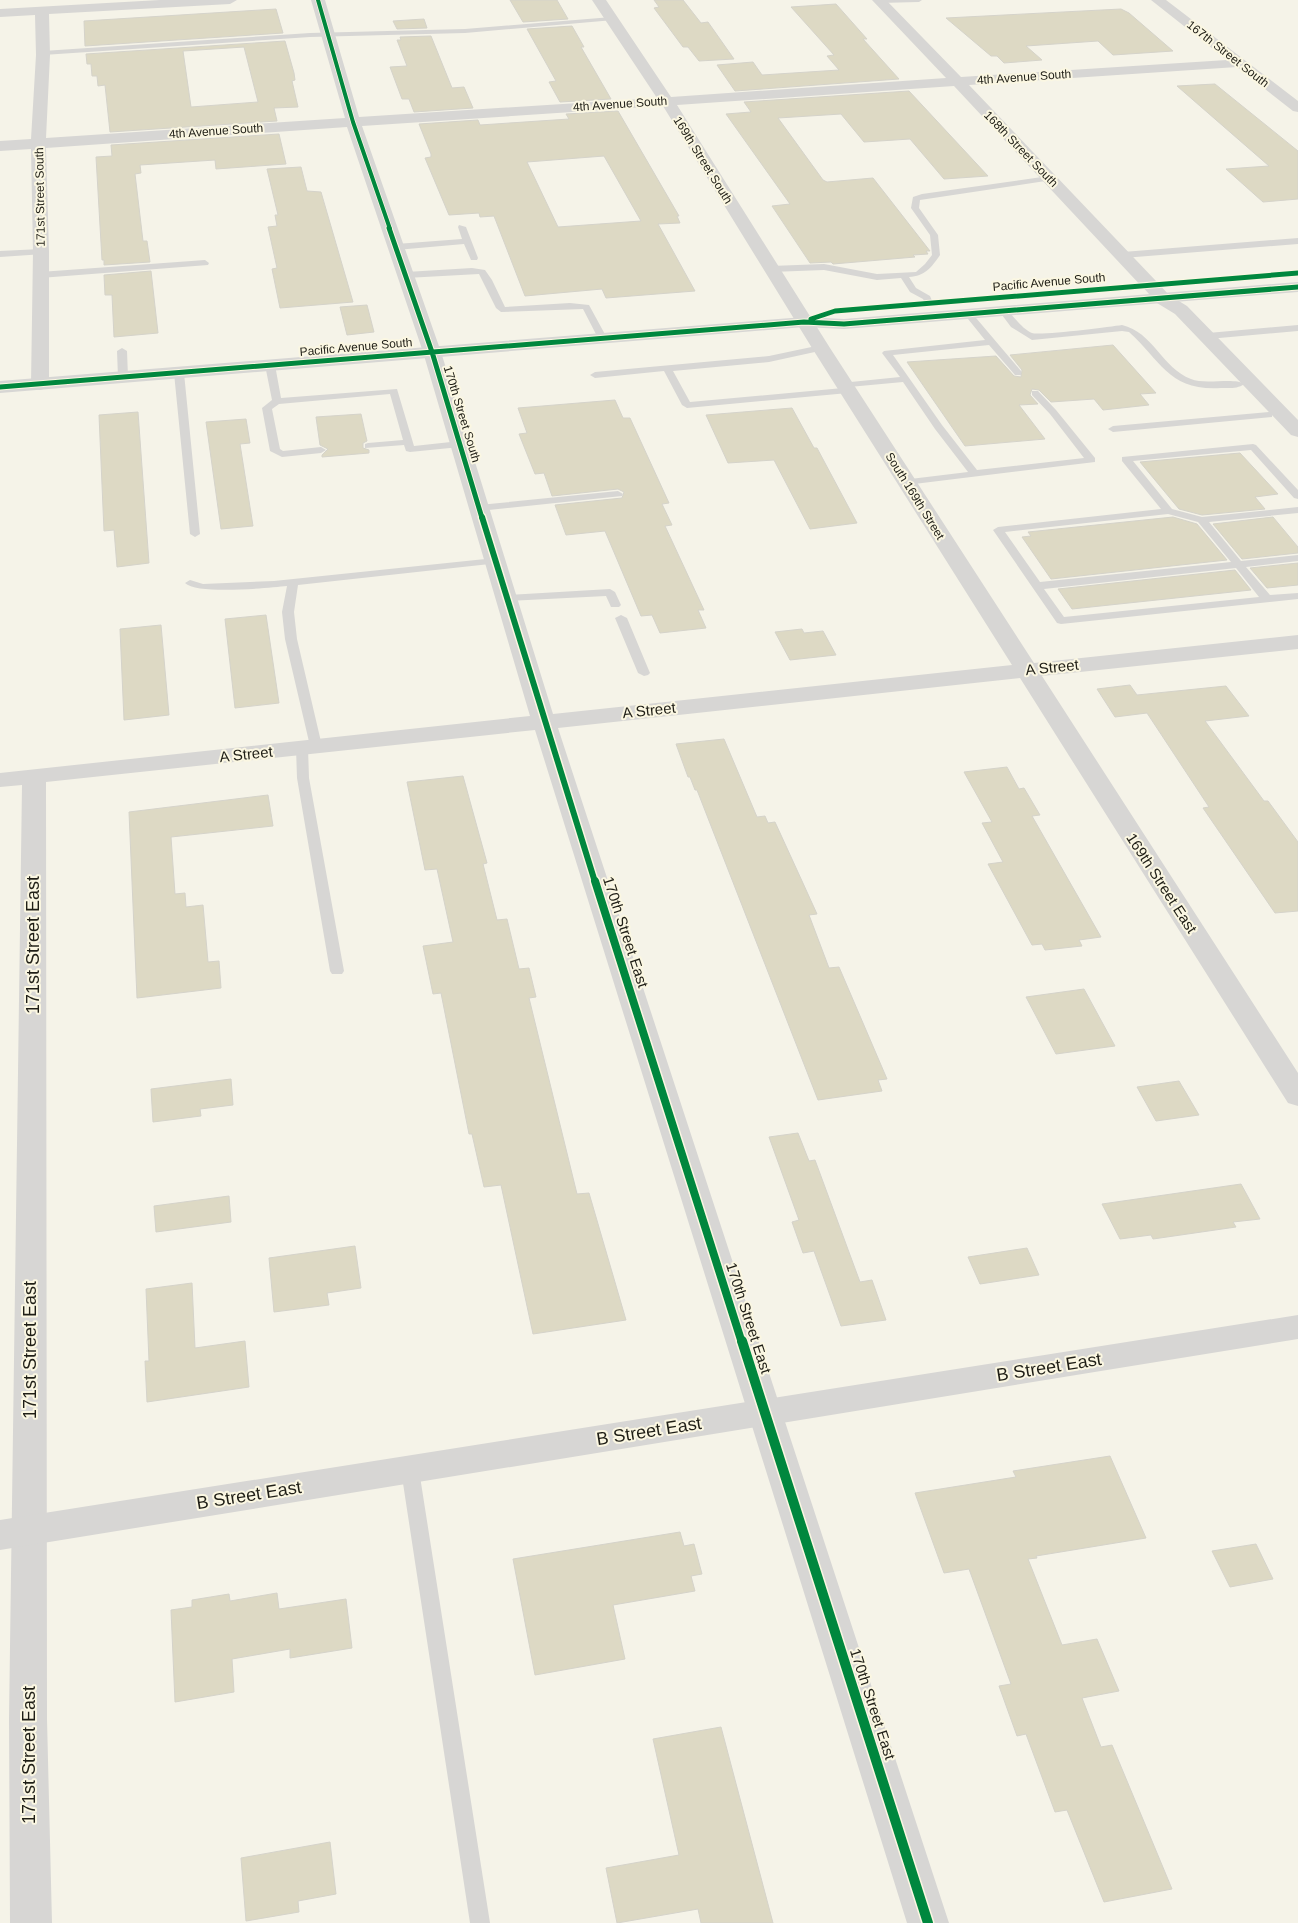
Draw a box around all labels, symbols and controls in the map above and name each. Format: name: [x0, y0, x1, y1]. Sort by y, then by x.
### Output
street label: 167th Street South: [1184, 18, 1272, 90]
street label: 4th Avenue South: [976, 67, 1072, 87]
street label: 4th Avenue South: [572, 94, 668, 114]
street label: 168th Street South: [981, 108, 1061, 190]
street label: 169th Street South: [671, 114, 735, 206]
street label: 4th Avenue South: [168, 121, 264, 141]
street label: 171st Street South: [32, 147, 48, 247]
street label: Pacific Avenue South: [992, 270, 1106, 294]
street label: Pacific Avenue South: [299, 335, 413, 359]
street label: 170th Street South: [441, 364, 483, 464]
street label: South 169th Street: [883, 450, 948, 543]
street label: A Street: [1025, 656, 1080, 678]
street label: A Street: [622, 699, 677, 721]
street label: A Street: [219, 743, 274, 765]
street label: 169th Street East: [1123, 830, 1201, 937]
street label: 170th Street East: [600, 874, 652, 991]
street label: 171st Street East: [23, 876, 43, 1014]
street label: 170th Street East: [723, 1260, 775, 1377]
street label: 171st Street East: [20, 1281, 40, 1419]
street label: B Street East: [995, 1349, 1103, 1385]
street label: B Street East: [595, 1413, 703, 1449]
street label: B Street East: [195, 1477, 303, 1513]
street label: 170th Street East: [847, 1646, 899, 1763]
street label: 171st Street East: [19, 1686, 39, 1824]

